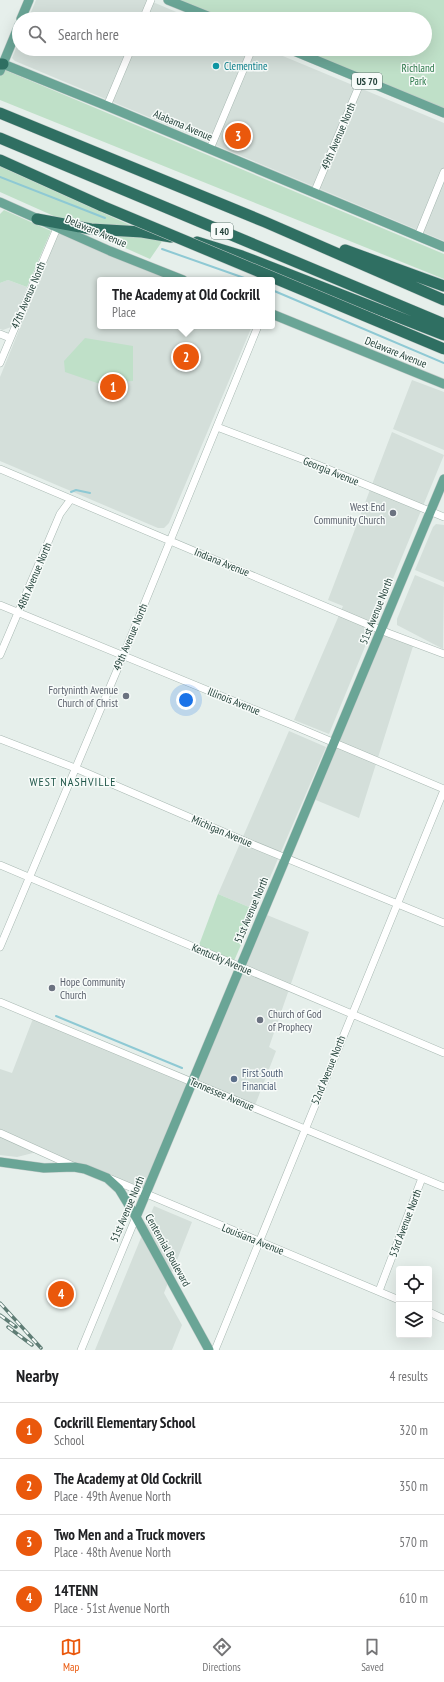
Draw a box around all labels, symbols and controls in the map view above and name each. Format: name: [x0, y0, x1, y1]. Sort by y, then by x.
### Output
search box: [12, 12, 432, 56]
icon: search: [26, 23, 48, 45]
text: Search here: [58, 25, 119, 44]
place label: Clementine: [224, 59, 268, 73]
marker: Clementine: [211, 61, 221, 71]
park label: Richland Park: [402, 61, 435, 88]
road number: US 70: [352, 73, 382, 89]
street label: 49th Avenue North: [318, 100, 359, 172]
street label: Alabama Avenue: [151, 106, 215, 144]
pin: 3: [225, 121, 251, 151]
street label: Delaware Avenue: [63, 212, 129, 250]
road number: I 40: [211, 223, 233, 239]
street label: 47th Avenue North: [8, 259, 49, 331]
popup: [97, 277, 275, 329]
text: The Academy at Old Cockrill: [112, 285, 260, 304]
text: Place: [112, 304, 136, 321]
street label: Delaware Avenue: [363, 333, 429, 371]
pin: 2: [173, 342, 199, 372]
pin: 1: [100, 372, 126, 402]
street label: Georgia Avenue: [301, 453, 361, 489]
place label: West End Community Church: [314, 500, 385, 527]
marker: West End Community Church: [388, 508, 398, 518]
street label: 48th Avenue North: [14, 540, 55, 612]
street label: Indiana Avenue: [192, 545, 252, 580]
street label: 51st Avenue North: [356, 575, 396, 646]
street label: 49th Avenue North: [110, 601, 151, 673]
place label: Fortyninth Avenue Church of Christ: [49, 683, 118, 710]
street label: Illinois Avenue: [206, 684, 263, 718]
your location: [176, 690, 196, 710]
marker: Fortyninth Avenue Church of Christ: [121, 691, 131, 701]
district label: WEST NASHVILLE: [29, 774, 117, 789]
street label: Michigan Avenue: [190, 812, 255, 850]
street label: 51st Avenue North: [231, 875, 271, 945]
street label: Kentucky Avenue: [190, 940, 255, 978]
place label: Hope Community Church: [60, 975, 126, 1002]
marker: Hope Community Church: [47, 983, 57, 993]
place label: Church of God of Prophecy: [268, 1007, 322, 1034]
marker: Church of God of Prophecy: [255, 1015, 265, 1025]
street label: 52nd Avenue North: [308, 1033, 348, 1107]
place label: First South Financial: [242, 1066, 283, 1093]
street label: Tennessee Avenue: [188, 1074, 257, 1114]
marker: First South Financial: [229, 1074, 239, 1084]
street label: 51st Avenue North: [107, 1174, 147, 1244]
street label: 53rd Avenue North: [386, 1187, 424, 1259]
street label: Centennial Boulevard: [142, 1211, 194, 1289]
street label: Louisiana Avenue: [220, 1220, 286, 1258]
map controls: [396, 1266, 432, 1338]
button: locate: [396, 1266, 432, 1302]
pin: 4: [48, 1279, 74, 1309]
button: layers: [396, 1302, 432, 1338]
text: Nearby: [16, 1365, 59, 1387]
text: 4 results: [389, 1368, 428, 1385]
text: Cockrill Elementary School: [54, 1413, 195, 1432]
text: 1: [26, 1422, 32, 1439]
text: 320 m: [399, 1422, 428, 1439]
text: School: [54, 1432, 84, 1449]
text: The Academy at Old Cockrill: [54, 1469, 202, 1488]
text: 2: [26, 1478, 32, 1495]
text: 350 m: [399, 1478, 428, 1495]
text: Place · 49th Avenue North: [54, 1488, 171, 1505]
text: Two Men and a Truck movers: [54, 1525, 205, 1544]
text: 3: [26, 1534, 32, 1551]
text: 570 m: [399, 1534, 428, 1551]
text: Place · 48th Avenue North: [54, 1544, 171, 1561]
text: 14TENN: [54, 1581, 98, 1600]
text: 4: [26, 1590, 32, 1607]
text: 610 m: [399, 1590, 428, 1607]
text: Place · 51st Avenue North: [54, 1600, 170, 1617]
tab: Map: [60, 1636, 82, 1674]
tab: Directions: [203, 1636, 241, 1674]
tab: Saved: [361, 1636, 384, 1674]

